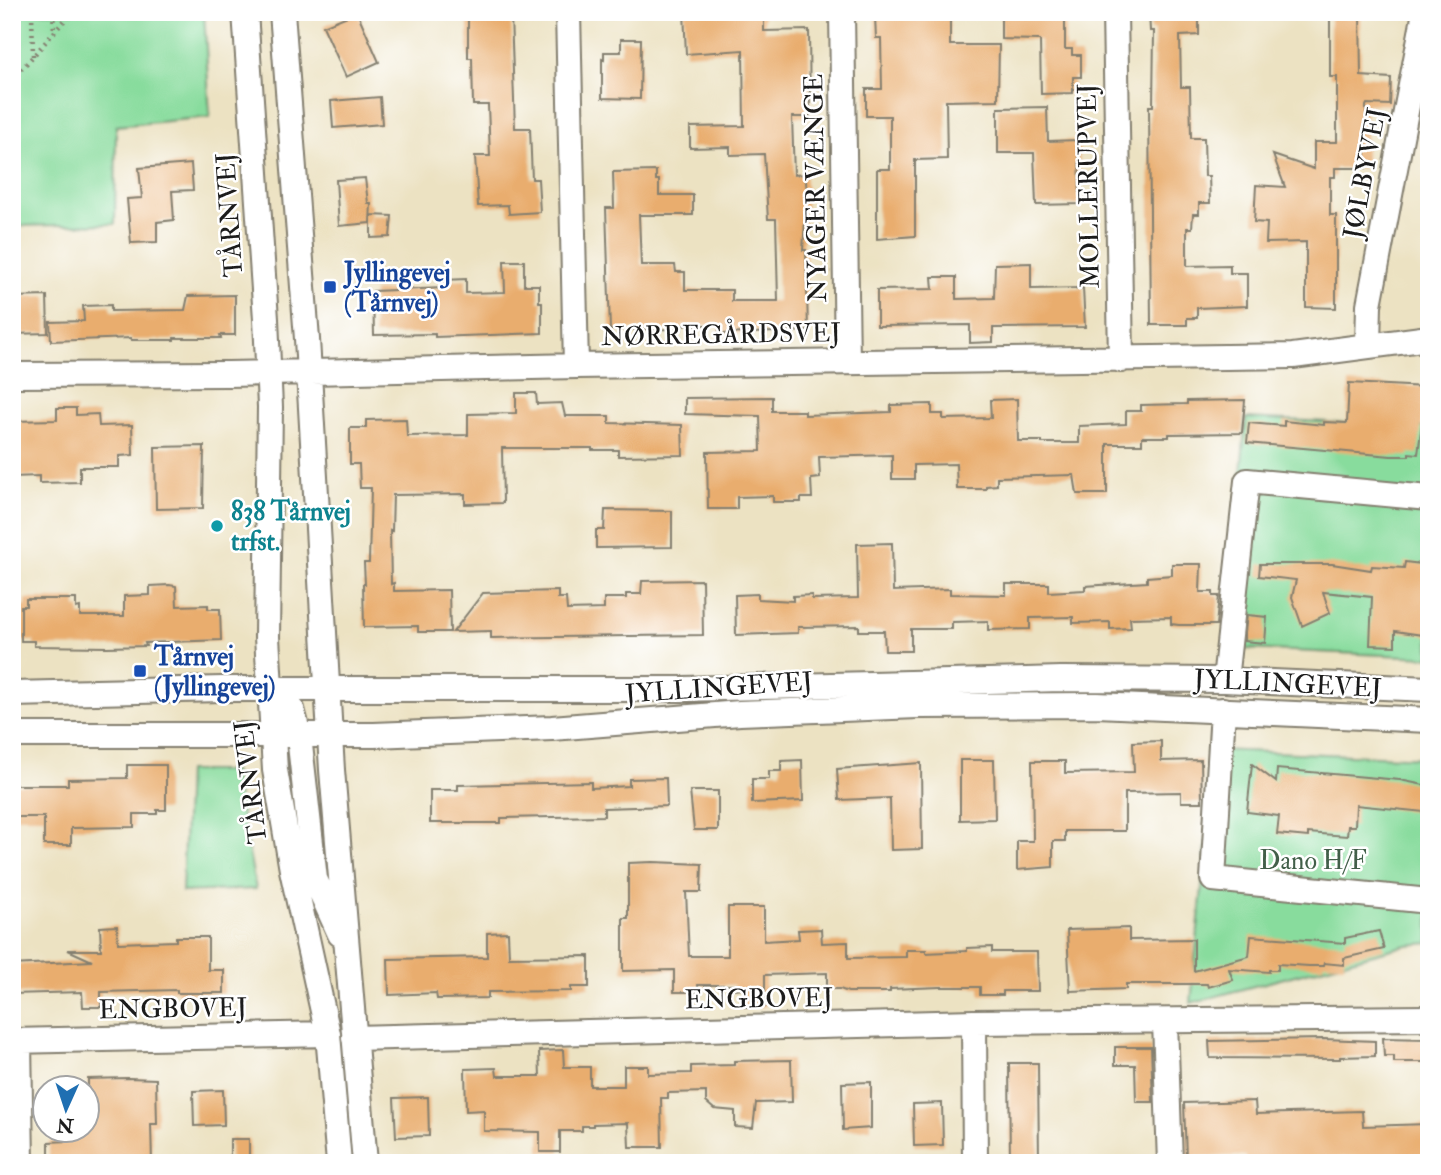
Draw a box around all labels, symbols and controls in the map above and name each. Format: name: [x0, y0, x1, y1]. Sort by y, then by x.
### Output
street label: NYAGER VÆNGE: [798, 73, 834, 303]
street label: MOLLERUPVEJ: [1071, 83, 1107, 289]
street label: JØLBYVEJ: [1336, 105, 1393, 242]
street label: TÅRNVEJ: [208, 152, 250, 278]
place label: Jyllingevej (Tårnvej): [342, 257, 450, 319]
marker: Jyllingevej (Tårnvej): [322, 279, 338, 295]
street label: NØRREGÅRDSVEJ: [601, 315, 841, 353]
place label: 838 Tårnvej trfst.: [231, 496, 351, 558]
marker: 838 Tårnvej trfst.: [209, 518, 225, 534]
place label: Tårnvej (Jyllingevej): [153, 641, 276, 704]
marker: Tårnvej (Jyllingevej): [132, 663, 148, 679]
street label: JYLLINGEVEJ: [1192, 663, 1383, 705]
street label: JYLLINGEVEJ: [623, 665, 814, 711]
street label: TÅRNVEJ: [226, 718, 274, 846]
park label: Dano H/F: [1259, 845, 1367, 877]
street label: ENGBOVEJ: [684, 982, 834, 1016]
street label: ENGBOVEJ: [98, 992, 248, 1026]
north arrow: [32, 1074, 102, 1144]
text: N: [55, 1112, 75, 1137]

